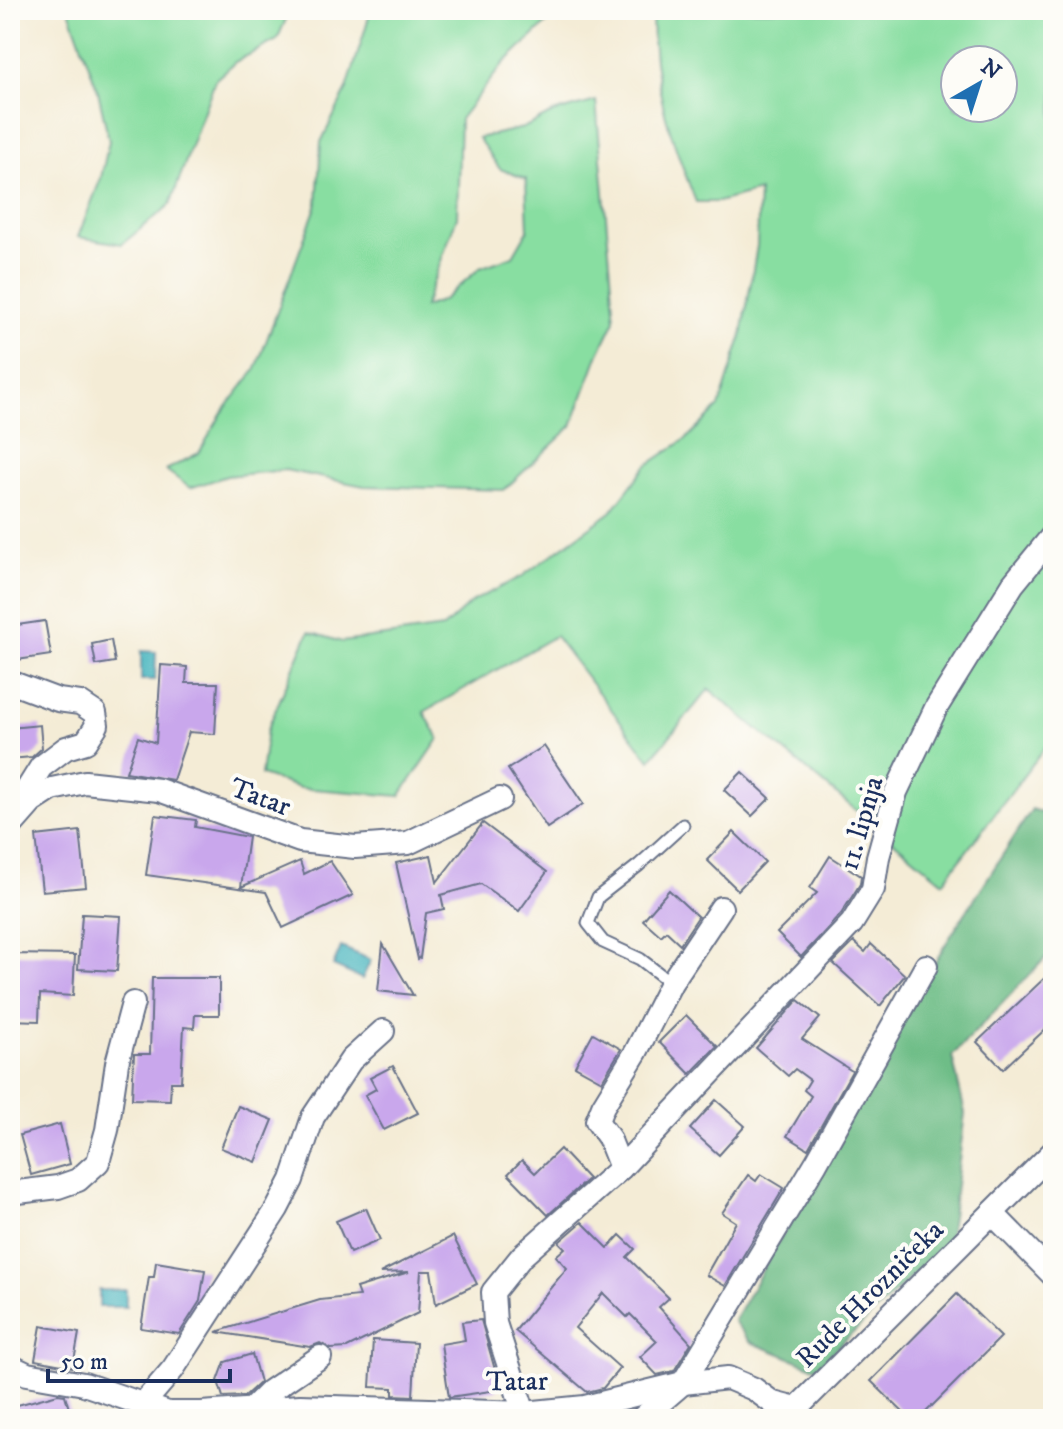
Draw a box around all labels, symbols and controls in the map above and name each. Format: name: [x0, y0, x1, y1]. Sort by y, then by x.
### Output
north arrow: [939, 44, 1019, 124]
text: N: [975, 53, 1006, 86]
street label: Tatar: [225, 770, 296, 825]
street label: 11. lipnja: [831, 772, 892, 874]
street label: Rude Hrozničeka: [789, 1213, 951, 1375]
scale bar: [48, 1333, 230, 1383]
text: 50 m: [60, 1347, 108, 1377]
street label: Tatar: [486, 1363, 549, 1400]

